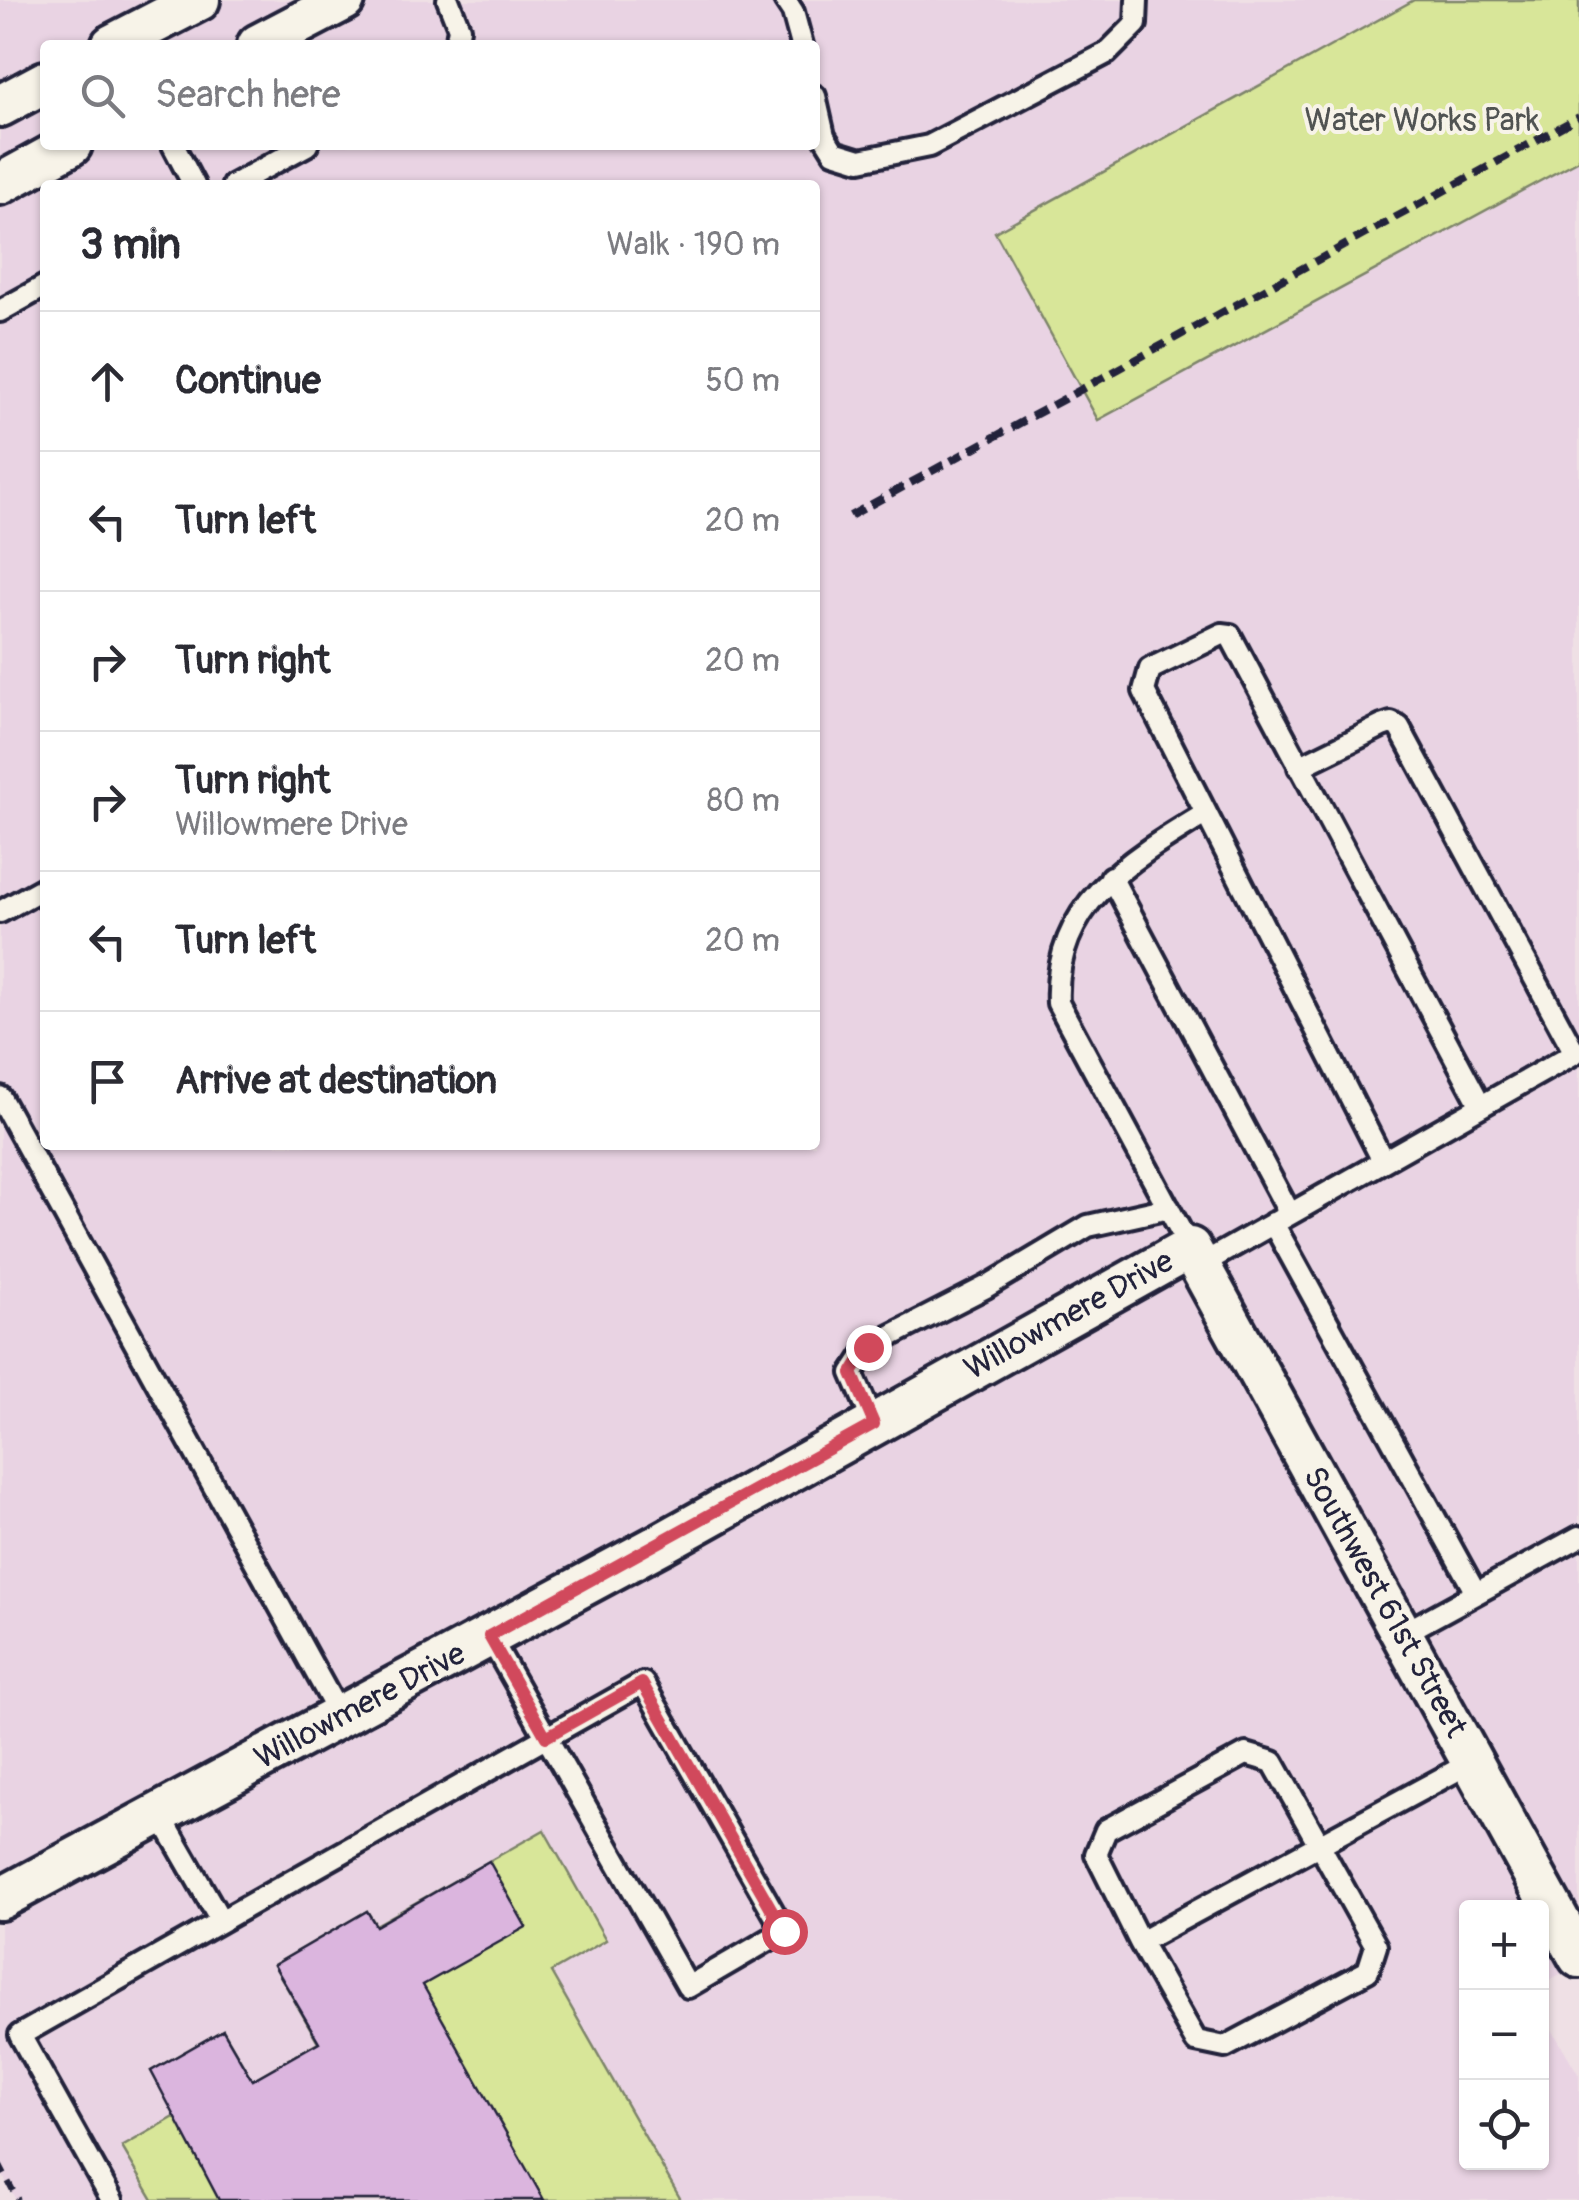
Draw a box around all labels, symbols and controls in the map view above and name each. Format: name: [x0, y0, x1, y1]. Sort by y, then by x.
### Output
search box: [40, 40, 820, 150]
icon: search: [75, 68, 130, 123]
text: Search here: [155, 71, 341, 119]
park label: Water Works Park: [1305, 101, 1539, 141]
text: 3 min: [80, 219, 181, 271]
text: Walk · 190 m: [606, 225, 780, 265]
icon: ahead: [80, 354, 135, 409]
text: Continue: [175, 357, 321, 405]
text: 50 m: [705, 361, 780, 401]
icon: left: [80, 494, 135, 549]
text: Turn left: [175, 497, 316, 545]
text: 20 m: [705, 501, 780, 541]
icon: right: [80, 634, 135, 689]
text: Turn right: [175, 637, 330, 685]
text: 20 m: [705, 641, 780, 681]
text: Turn right: [175, 757, 330, 805]
icon: right: [80, 774, 135, 829]
text: 80 m: [707, 781, 780, 821]
text: Willowmere Drive: [175, 805, 408, 845]
icon: left: [80, 914, 135, 969]
text: Turn left: [175, 917, 316, 965]
text: 20 m: [705, 921, 780, 961]
icon: arrive: [80, 1054, 135, 1109]
text: Arrive at destination: [175, 1057, 497, 1105]
street label: Willowmere Drive: [958, 1241, 1181, 1389]
route end: [846, 1325, 892, 1371]
street label: Southwest 61st Street: [1294, 1460, 1476, 1744]
street label: Willowmere Drive: [248, 1634, 472, 1778]
map controls: [1459, 1900, 1549, 2170]
button: +: [1459, 1900, 1549, 1990]
route start: [762, 1909, 808, 1955]
button: −: [1459, 1990, 1549, 2080]
button: locate: [1459, 2080, 1549, 2170]

